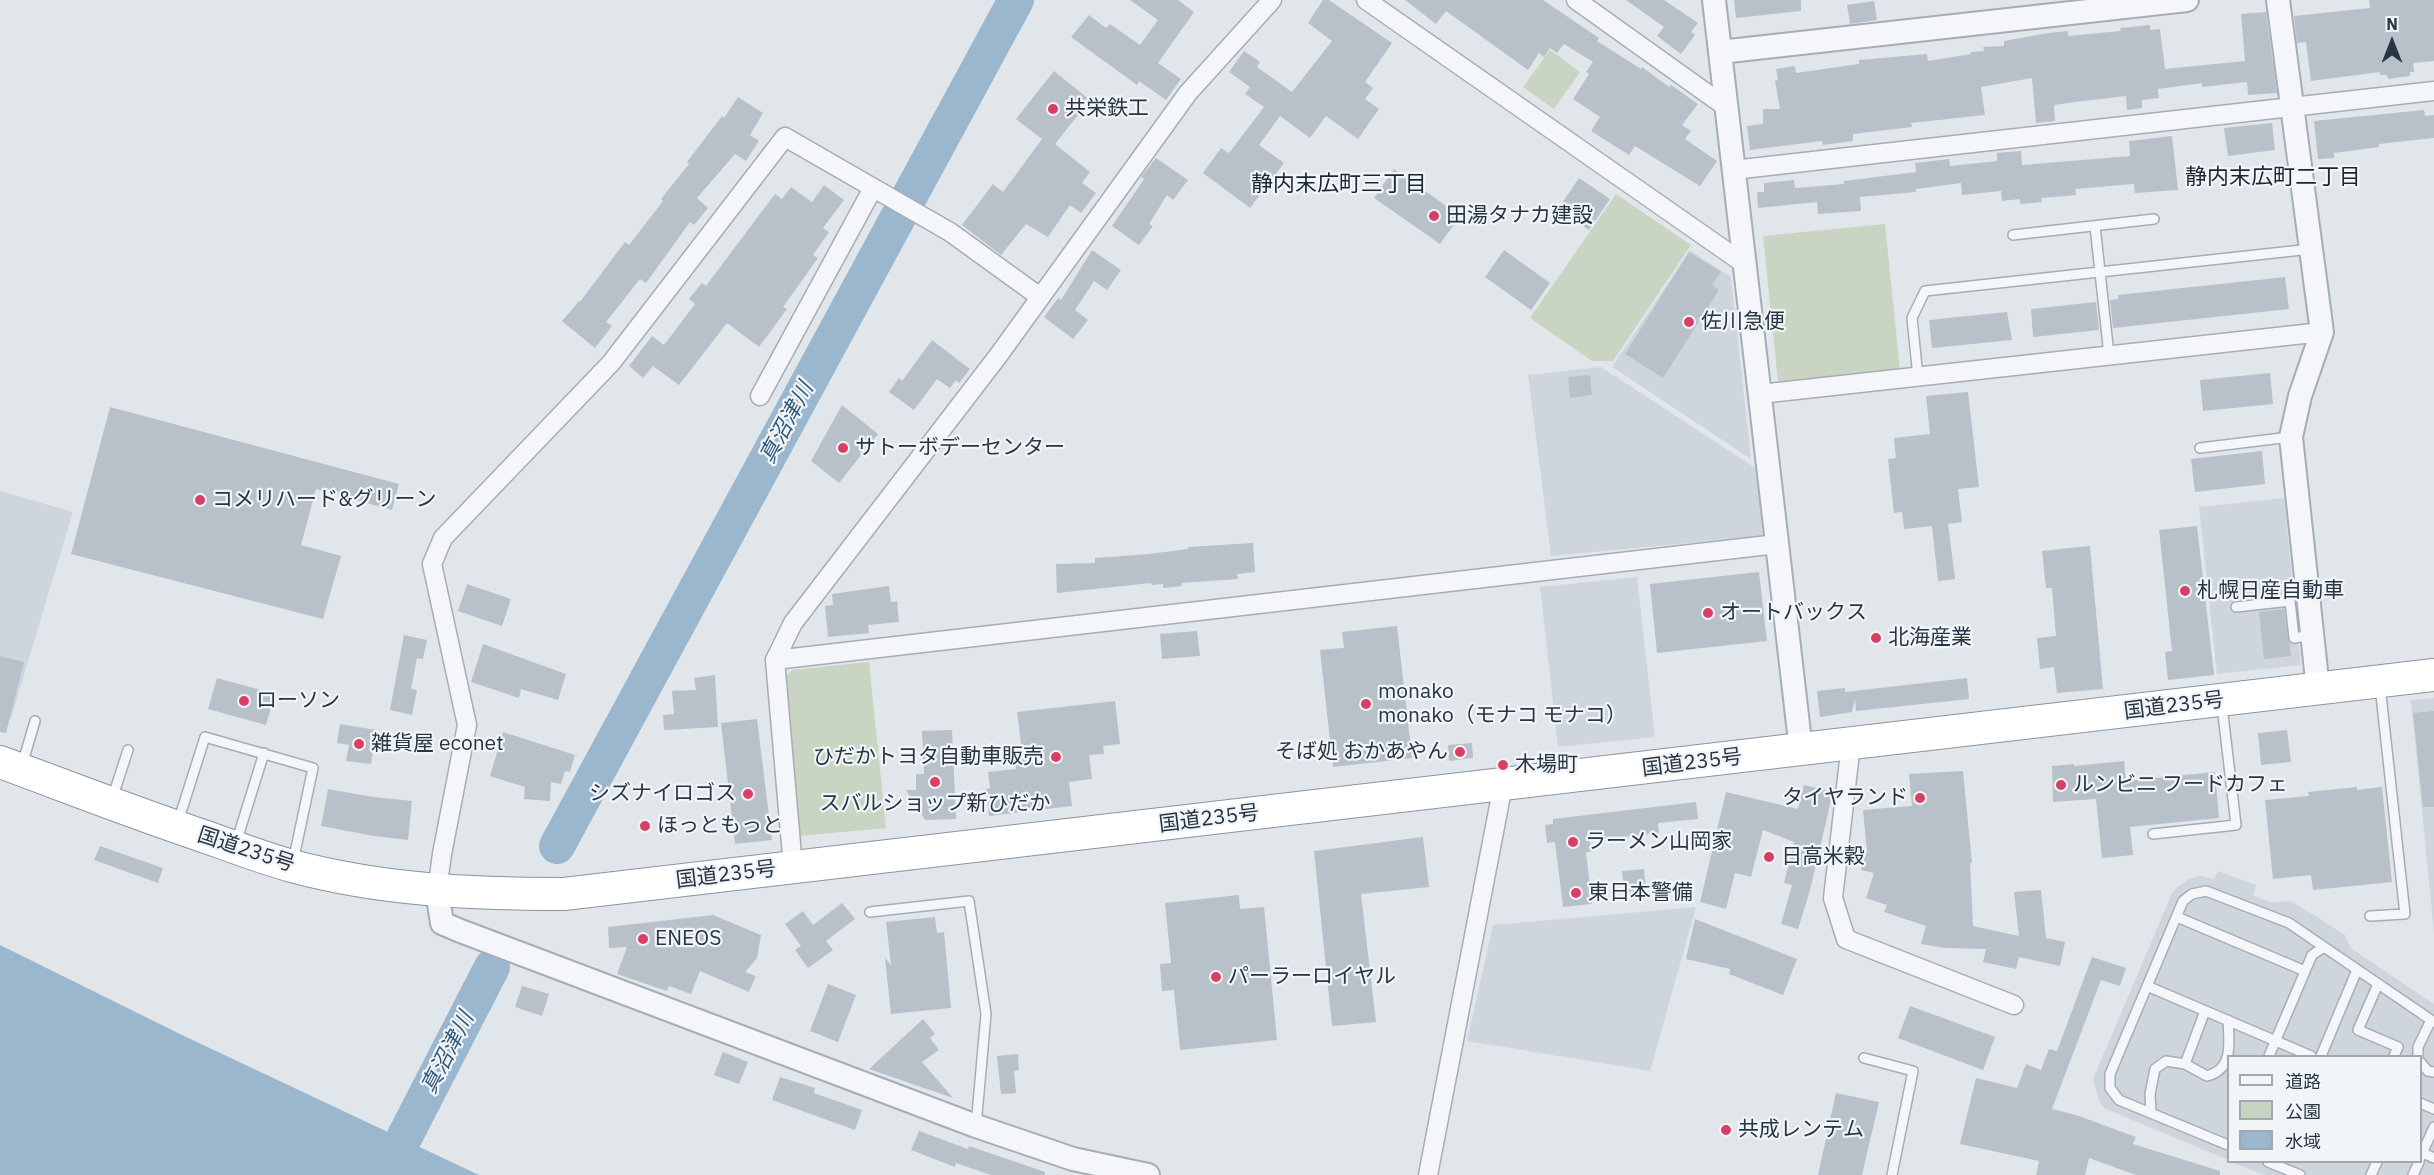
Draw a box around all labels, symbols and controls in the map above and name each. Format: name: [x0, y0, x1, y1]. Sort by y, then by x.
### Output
north arrow: [2362, 12, 2422, 72]
text: N: [2386, 14, 2398, 34]
place label: 共栄鉄工: [1065, 96, 1149, 122]
marker: 共栄鉄工: [1046, 102, 1060, 116]
district label: 静内末広町二丁目: [2185, 165, 2361, 191]
district label: 静内末広町三丁目: [1251, 172, 1427, 198]
place label: 田湯タナカ建設: [1446, 203, 1593, 229]
marker: 田湯タナカ建設: [1427, 209, 1441, 223]
place label: 佐川急便: [1701, 309, 1785, 335]
marker: 佐川急便: [1682, 315, 1696, 329]
water label: 真沼津川: [755, 378, 819, 468]
place label: サトーボデーセンター: [855, 435, 1065, 461]
marker: サトーボデーセンター: [836, 441, 850, 455]
place label: コメリハード&グリーン: [212, 487, 437, 513]
marker: コメリハード&グリーン: [193, 493, 207, 507]
place label: 札幌日産自動車: [2197, 578, 2344, 604]
marker: 札幌日産自動車: [2178, 584, 2192, 598]
place label: オートバックス: [1720, 600, 1867, 626]
marker: オートバックス: [1701, 606, 1715, 620]
place label: 北海産業: [1888, 625, 1972, 651]
marker: 北海産業: [1869, 631, 1883, 645]
place label: monako monako（モナコ モナコ）: [1378, 679, 1627, 729]
street label: 国道235号: [2122, 687, 2226, 725]
place label: ローソン: [256, 688, 340, 714]
marker: ローソン: [237, 694, 251, 708]
marker: monako monako（モナコ モナコ）: [1359, 697, 1373, 711]
place label: 雑貨屋 econet: [371, 731, 504, 757]
marker: 雑貨屋 econet: [352, 737, 366, 751]
place label: そば処 おかあやん: [1275, 739, 1448, 765]
place label: ひだかトヨタ自動車販売: [813, 744, 1044, 770]
street label: 国道235号: [1640, 744, 1744, 782]
marker: そば処 おかあやん: [1453, 745, 1467, 759]
marker: ひだかトヨタ自動車販売: [1049, 750, 1063, 764]
place label: 木場町: [1515, 752, 1578, 778]
marker: 木場町: [1496, 758, 1510, 772]
place label: ルンビニ フードカフェ: [2073, 772, 2288, 798]
marker: スバルショップ新ひだか: [928, 775, 942, 789]
marker: ルンビニ フードカフェ: [2054, 778, 2068, 792]
place label: シズナイロゴス: [589, 781, 736, 807]
place label: タイヤランド: [1782, 785, 1908, 811]
marker: シズナイロゴス: [741, 787, 755, 801]
place label: スバルショップ新ひだか: [820, 791, 1050, 817]
marker: タイヤランド: [1913, 791, 1927, 805]
street label: 国道235号: [1157, 800, 1261, 838]
place label: ほっともっと: [657, 813, 783, 839]
marker: ほっともっと: [638, 819, 652, 833]
street label: 国道235号: [194, 822, 298, 878]
place label: ラーメン山岡家: [1585, 829, 1732, 855]
marker: ラーメン山岡家: [1566, 835, 1580, 849]
place label: 日高米穀: [1781, 844, 1865, 870]
marker: 日高米穀: [1762, 850, 1776, 864]
street label: 国道235号: [674, 856, 778, 894]
place label: 東日本警備: [1588, 880, 1693, 906]
marker: 東日本警備: [1569, 886, 1583, 900]
place label: ENEOS: [655, 926, 721, 952]
marker: ENEOS: [636, 932, 650, 946]
place label: パーラーロイヤル: [1228, 964, 1396, 990]
marker: パーラーロイヤル: [1209, 970, 1223, 984]
water label: 真沼津川: [416, 1008, 480, 1098]
legend: [2227, 1055, 2422, 1163]
text: 道路: [2285, 1070, 2321, 1093]
text: 公園: [2285, 1100, 2321, 1123]
place label: 共成レンテム: [1738, 1117, 1864, 1143]
marker: 共成レンテム: [1719, 1123, 1733, 1137]
text: 水域: [2285, 1130, 2321, 1153]

